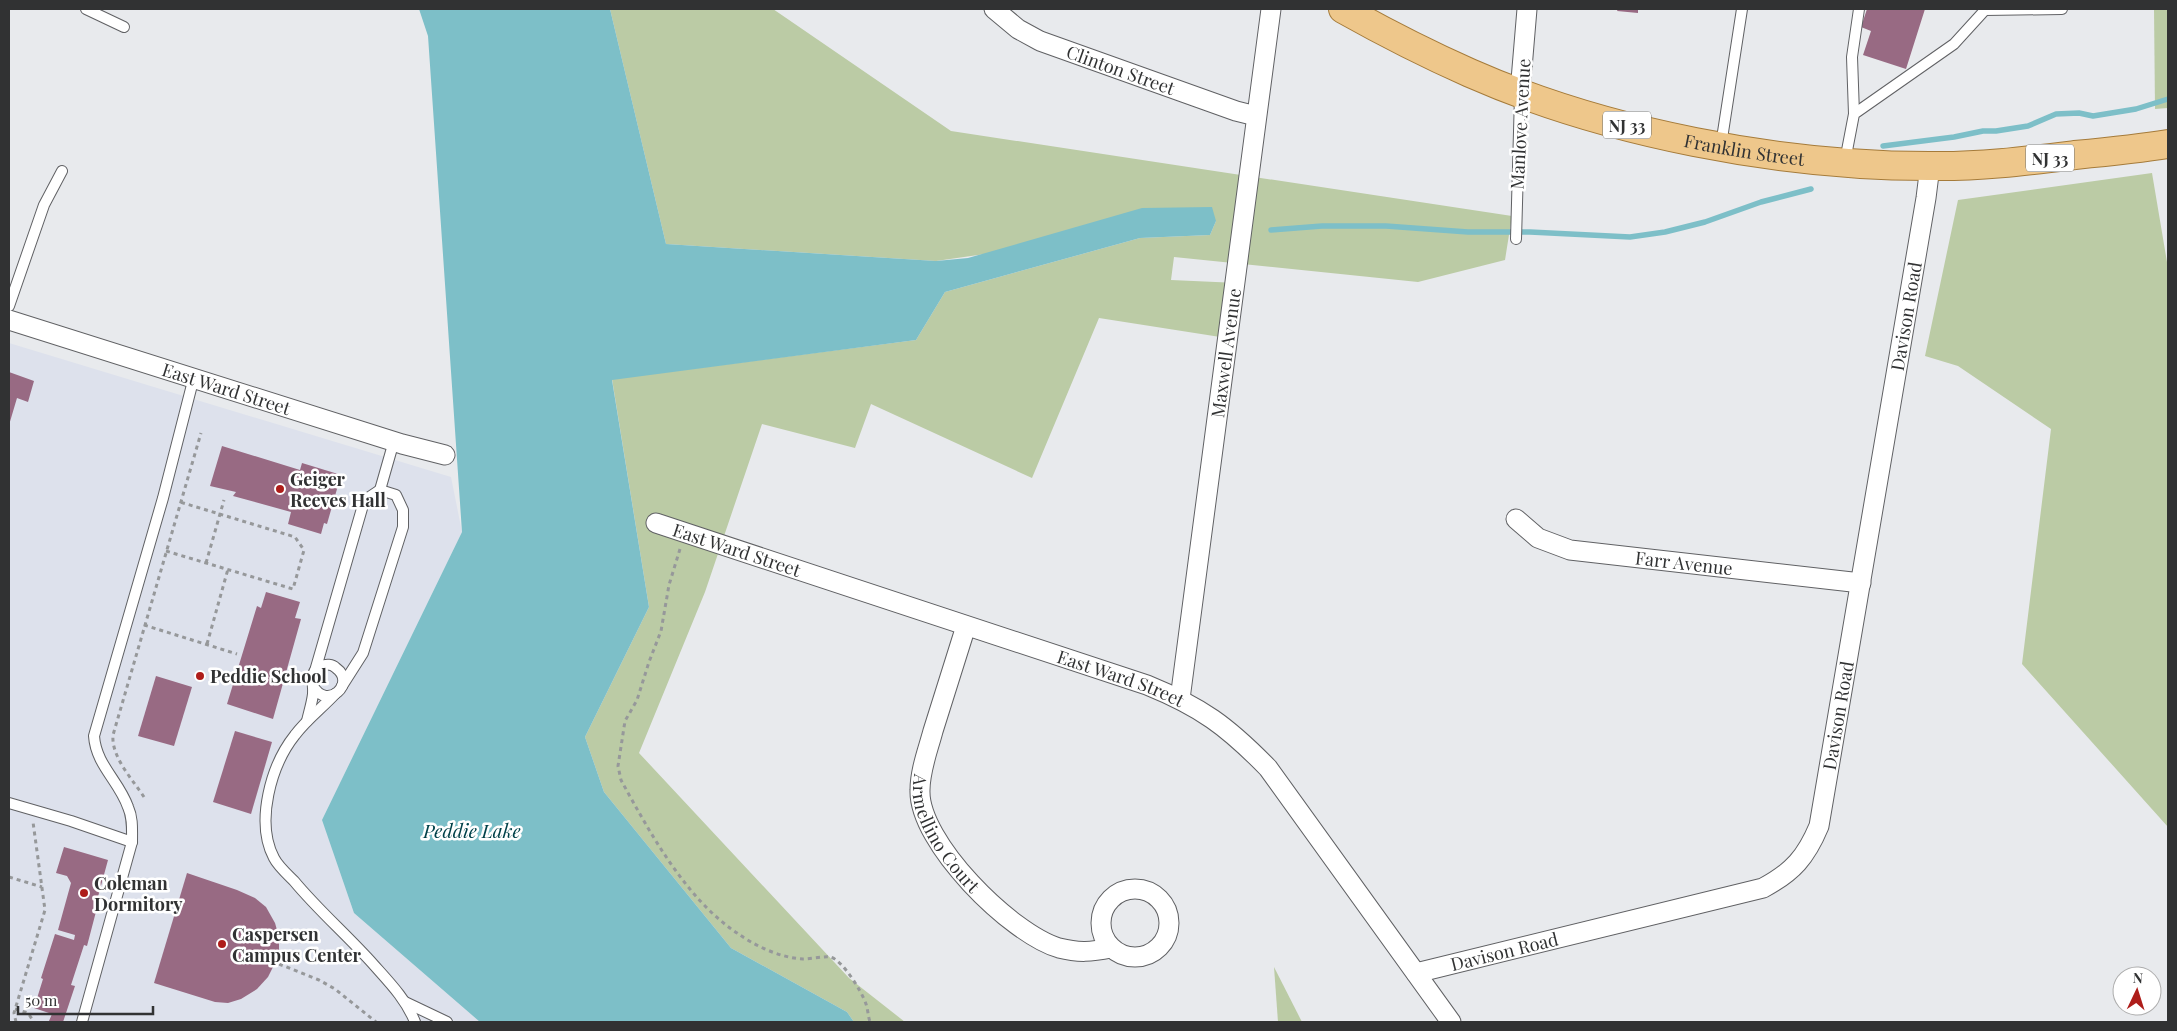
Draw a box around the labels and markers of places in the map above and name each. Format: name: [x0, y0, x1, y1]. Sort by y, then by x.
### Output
place label: Geiger Reeves Hall: [290, 467, 386, 512]
marker: Geiger Reeves Hall: [274, 483, 286, 495]
place label: Peddie School: [210, 664, 327, 688]
marker: Peddie School: [194, 670, 206, 682]
place label: Coleman Dormitory: [94, 871, 183, 916]
marker: Coleman Dormitory: [78, 887, 90, 899]
place label: Caspersen Campus Center: [232, 922, 361, 967]
marker: Caspersen Campus Center: [216, 938, 228, 950]

